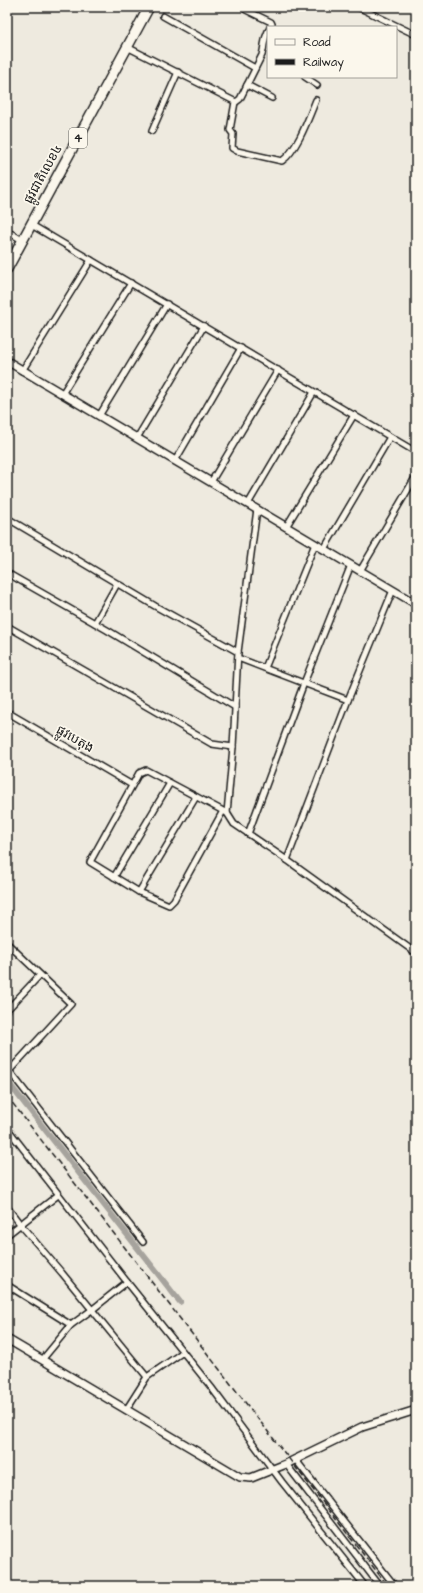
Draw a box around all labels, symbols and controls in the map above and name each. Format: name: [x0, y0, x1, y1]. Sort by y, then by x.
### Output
legend: [267, 26, 397, 78]
text: Road: [303, 34, 331, 51]
text: Railway: [303, 54, 344, 72]
road number: 4: [69, 128, 87, 148]
street label: ផ្លូវជាតិលេខ៤: [19, 141, 68, 208]
street label: ផ្លូវបេតុង: [52, 721, 97, 759]

